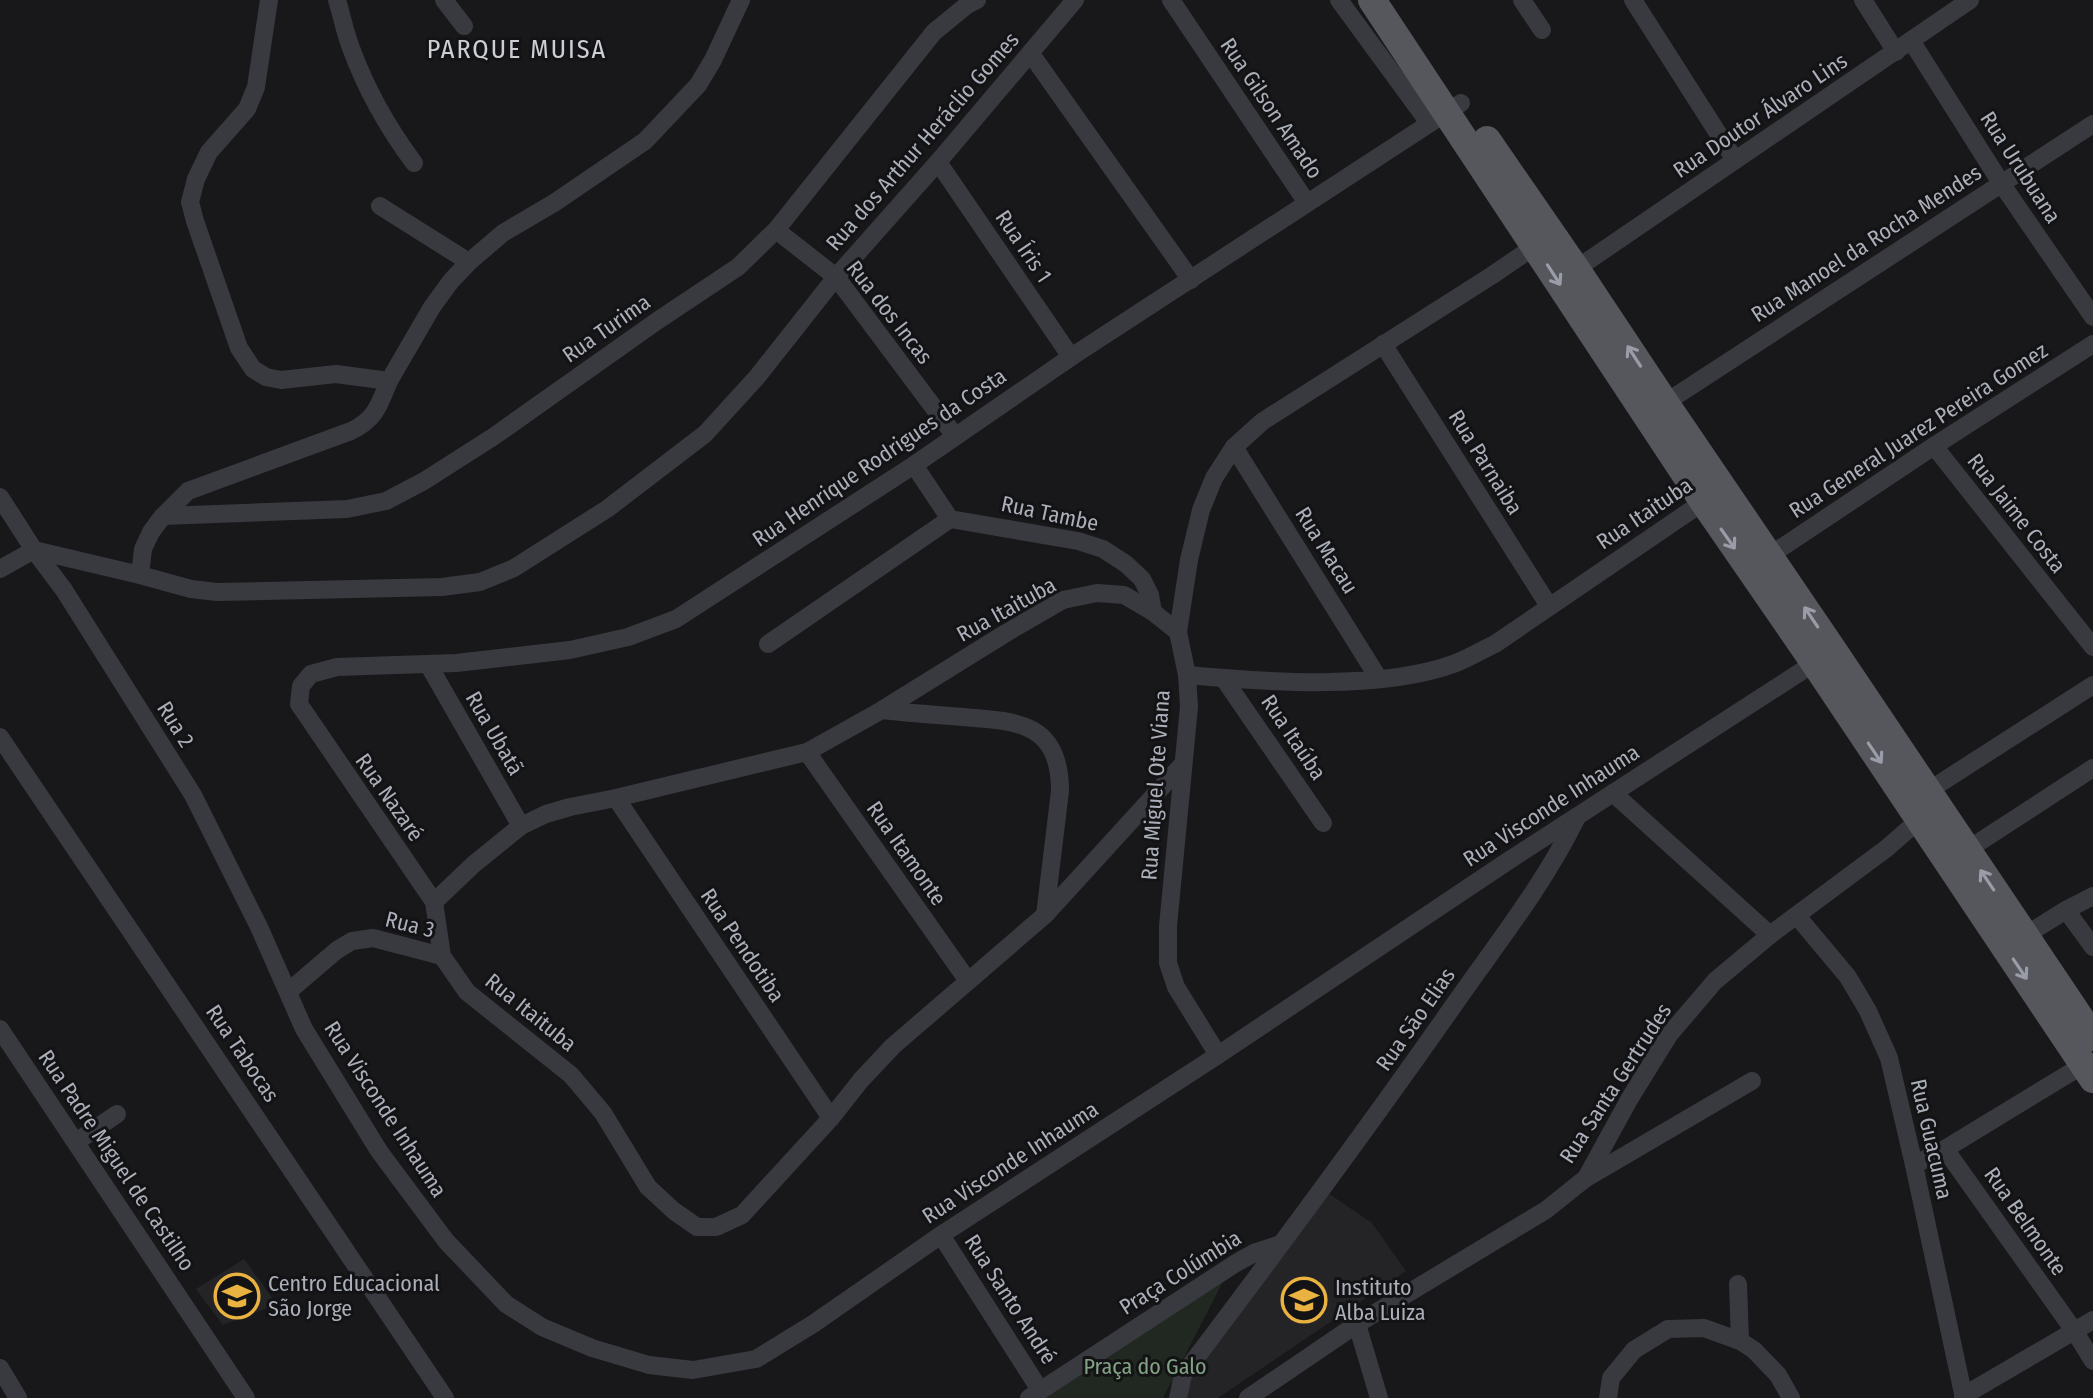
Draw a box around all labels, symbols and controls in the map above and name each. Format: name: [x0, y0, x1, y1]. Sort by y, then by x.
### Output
street label: Rua dos Arthur Heráclio Gomes: [820, 27, 1025, 256]
street label: Rua Gilson Amado: [1215, 33, 1329, 184]
district label: PARQUE MUISA: [427, 34, 607, 65]
street label: Rua Doutor Álvaro Lins: [1668, 47, 1852, 184]
street label: Rua Urubuana: [1974, 106, 2067, 228]
street label: Rua Manoel da Rocha Mendes: [1746, 159, 1986, 328]
street label: Rua Íris 1: [990, 205, 1058, 288]
street label: Rua dos Incas: [841, 255, 938, 369]
one-way arrow: [1546, 263, 1562, 286]
street label: Rua Turima: [557, 288, 655, 368]
street label: Rua General Juarez Pereira Gomez: [1784, 337, 2053, 524]
one-way arrow: [1625, 345, 1642, 367]
street label: Rua Henrique Rodrigues da Costa: [747, 362, 1011, 553]
street label: Rua Parnaiba: [1443, 405, 1528, 520]
street label: Rua Jaime Costa: [1962, 448, 2072, 578]
street label: Rua Itaituba: [1591, 472, 1697, 555]
street label: Rua Tambe: [999, 490, 1101, 537]
street label: Rua Macau: [1289, 502, 1364, 599]
one-way arrow: [1720, 527, 1737, 549]
street label: Rua Itaituba: [952, 571, 1061, 648]
one-way arrow: [1803, 607, 1819, 629]
street label: Rua Ubatã: [460, 686, 529, 780]
street label: Rua Miguel Ote Viana: [1135, 689, 1176, 881]
street label: Rua Itaúba: [1255, 690, 1332, 785]
street label: Rua 2: [151, 696, 200, 752]
street label: Rua Visconde Inhauma: [1458, 738, 1644, 872]
one-way arrow: [1868, 741, 1884, 764]
street label: Rua Nazaré: [350, 748, 430, 846]
street label: Rua Itamonte: [861, 796, 952, 911]
one-way arrow: [1979, 869, 1995, 891]
street label: Rua Pendotiba: [695, 883, 790, 1007]
street label: Rua 3: [383, 905, 437, 944]
one-way arrow: [2012, 958, 2028, 980]
street label: Rua Sāo Elias: [1370, 963, 1461, 1076]
street label: Rua Itaituba: [480, 967, 582, 1057]
street label: Rua Santa Gertrudes: [1554, 998, 1677, 1168]
street label: Rua Tabocas: [200, 999, 285, 1107]
street label: Rua Visconde Inhauma: [319, 1016, 453, 1202]
street label: Rua Padre Miguel de Castilho: [33, 1045, 201, 1276]
street label: Rua Guacuma: [1905, 1076, 1958, 1202]
street label: Rua Visconde Inhauma: [917, 1095, 1103, 1229]
street label: Rua Belmonte: [1978, 1162, 2073, 1281]
street label: Praça Colúmbia: [1114, 1224, 1246, 1321]
street label: Rua Santo André: [959, 1229, 1063, 1369]
place label: Centro Educacional São Jorge: [268, 1270, 440, 1322]
school or university icon: Centro Educacional São Jorge: [213, 1272, 261, 1320]
place label: Instituto Alba Luiza: [1335, 1274, 1426, 1326]
school or university icon: Instituto Alba Luiza: [1280, 1276, 1328, 1324]
park label: Praça do Galo: [1084, 1353, 1206, 1380]

